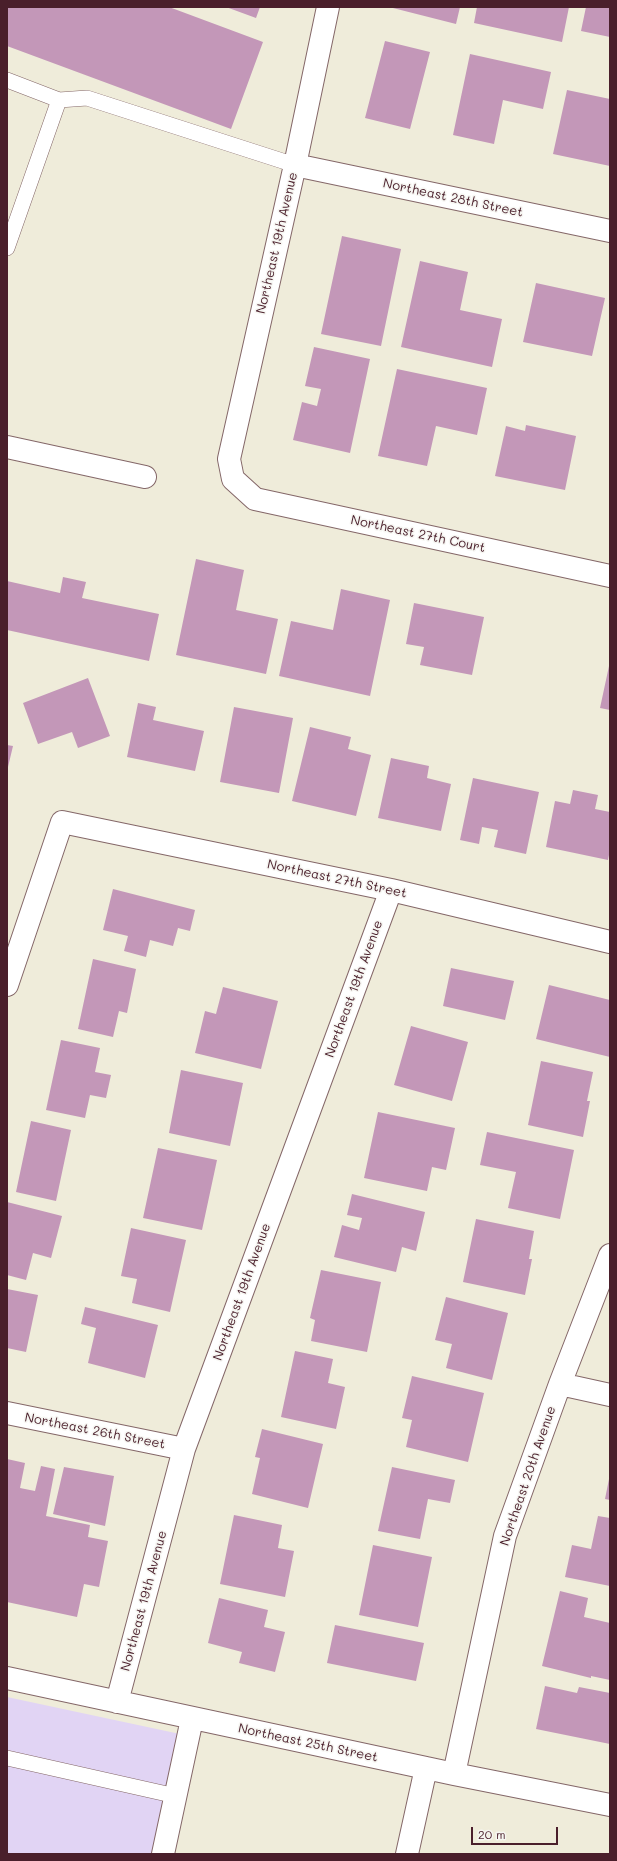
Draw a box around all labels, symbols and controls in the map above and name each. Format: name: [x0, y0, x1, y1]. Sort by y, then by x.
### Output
street label: Northeast 19th Avenue: [253, 171, 301, 315]
street label: Northeast 28th Street: [381, 176, 525, 220]
street label: Northeast 27th Court: [349, 512, 487, 556]
street label: Northeast 27th Street: [266, 857, 408, 901]
street label: Northeast 19th Avenue: [322, 918, 386, 1060]
street label: Northeast 19th Avenue: [210, 1221, 274, 1363]
street label: Northeast 20th Avenue: [497, 1404, 559, 1548]
street label: Northeast 26th Street: [23, 1410, 167, 1452]
street label: Northeast 19th Avenue: [118, 1529, 170, 1673]
street label: Northeast 25th Street: [237, 1721, 379, 1765]
scale bar: [473, 1819, 560, 1845]
text: 20 m: [478, 1826, 506, 1842]

